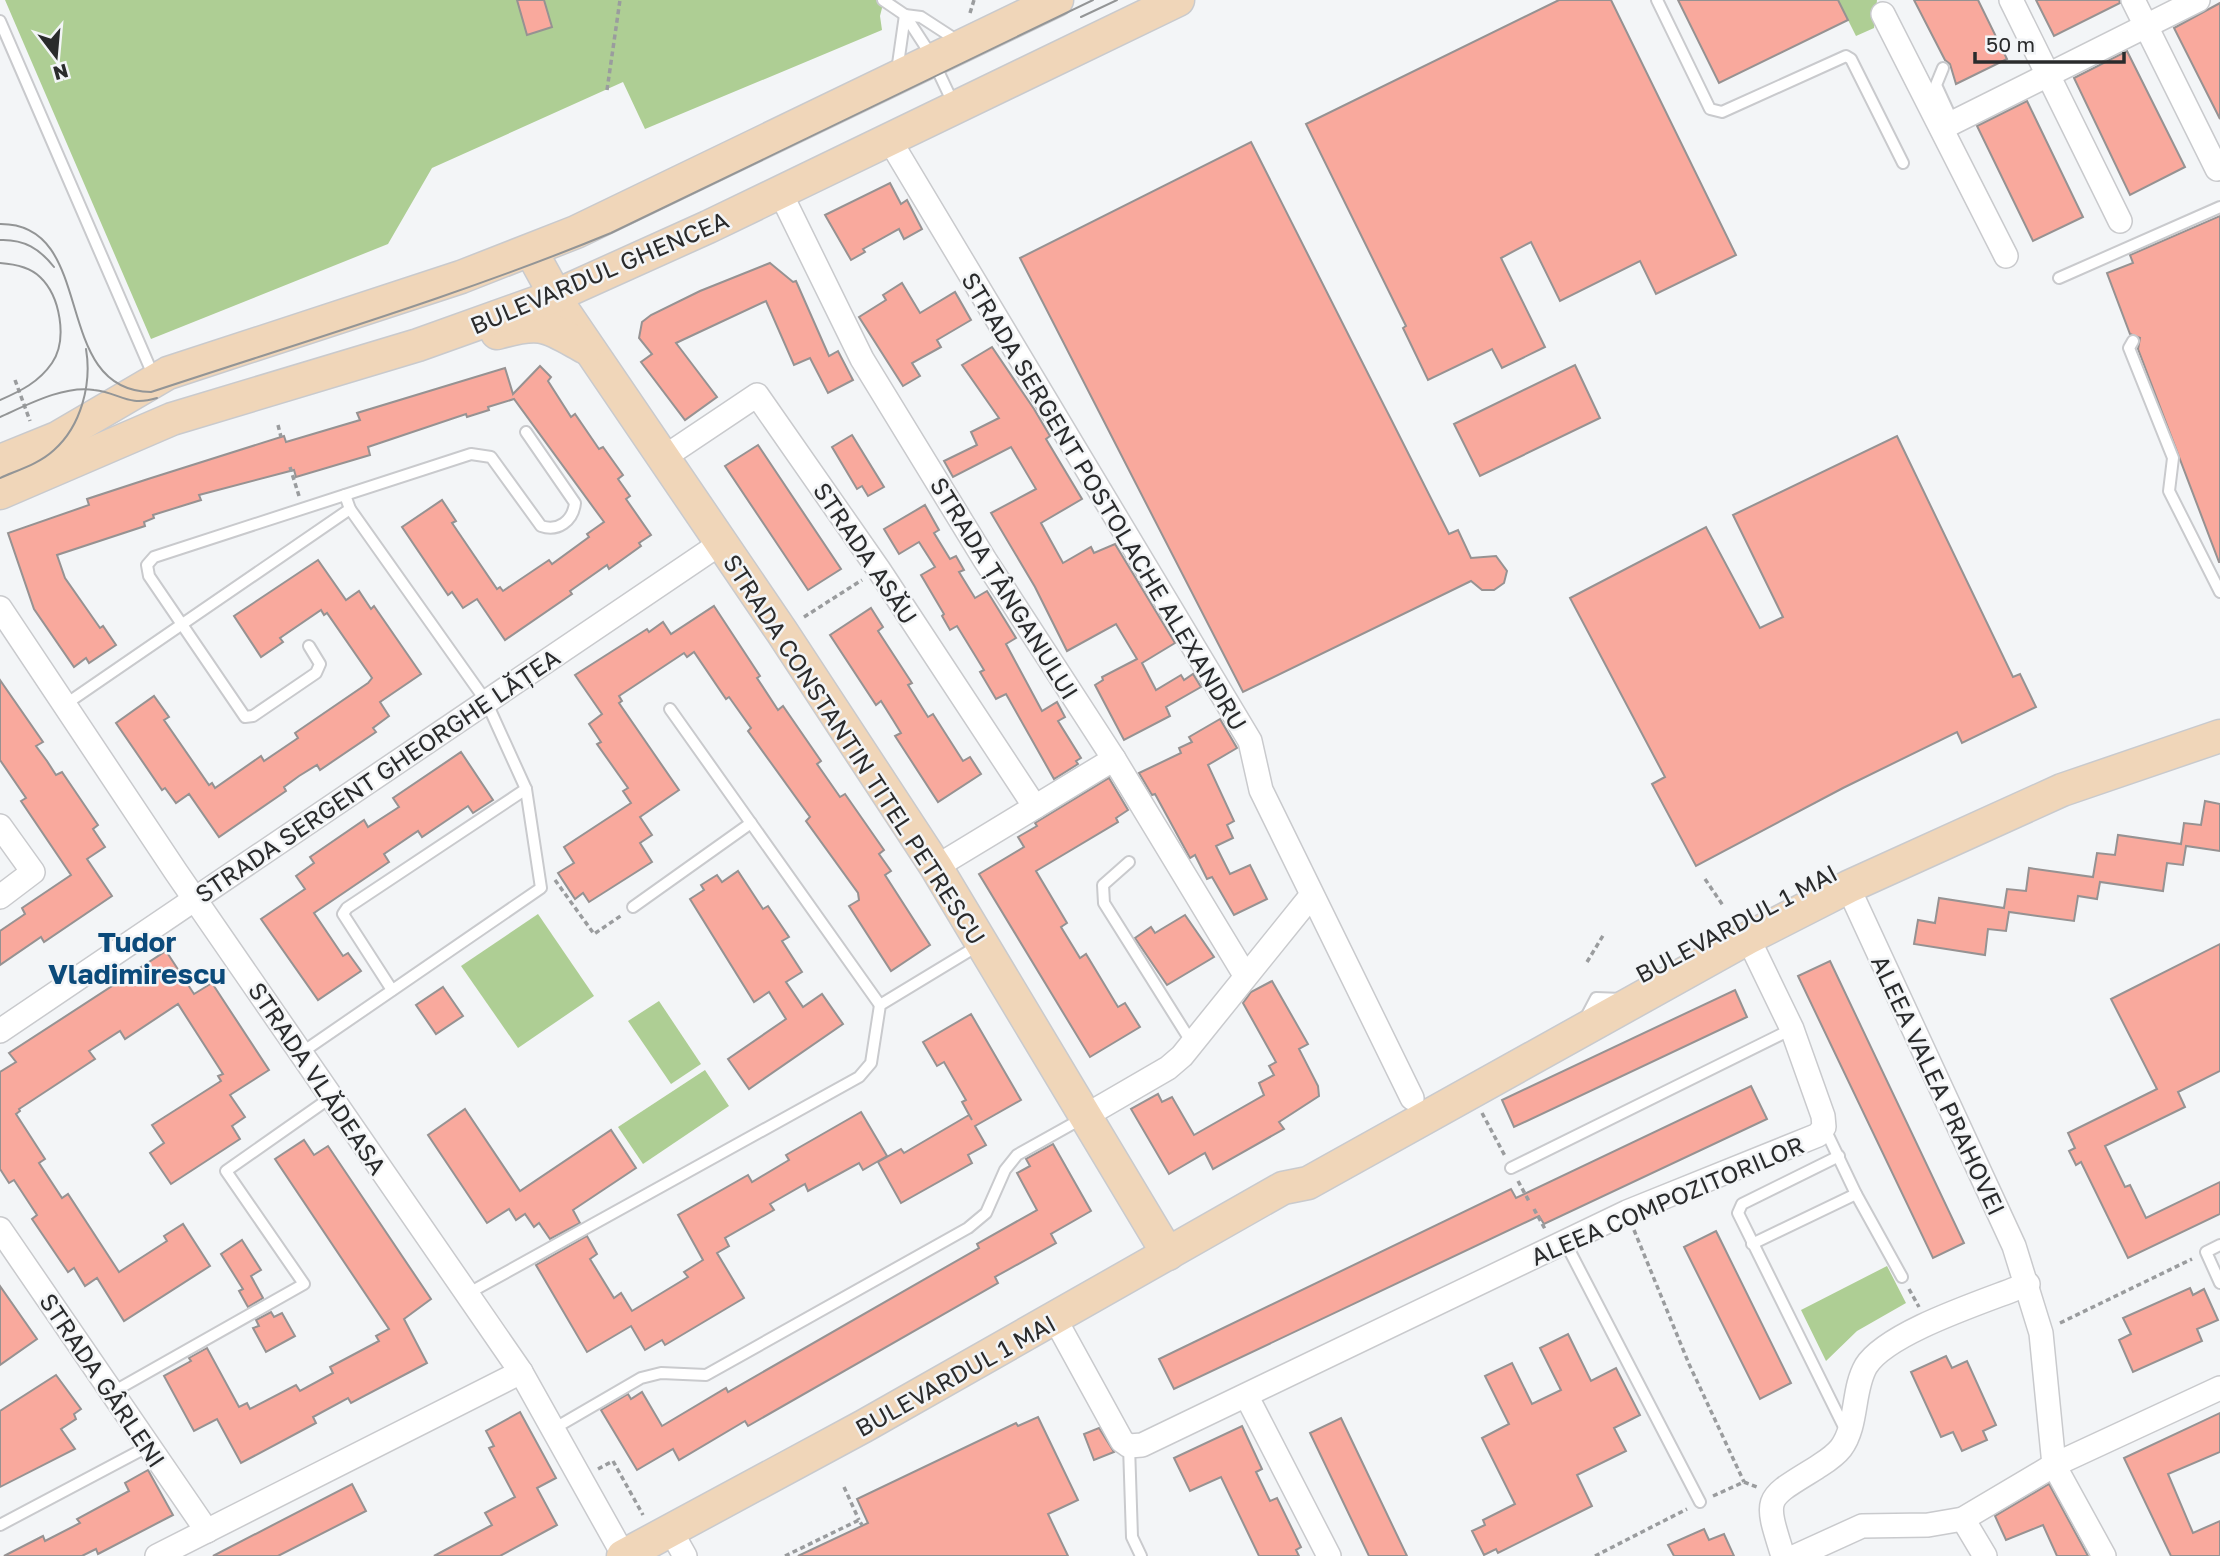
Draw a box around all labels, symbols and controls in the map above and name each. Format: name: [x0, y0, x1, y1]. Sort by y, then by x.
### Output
north arrow: [21, 21, 91, 91]
scale bar: [1975, 21, 2124, 65]
text: 50 m: [1986, 31, 2035, 57]
text: N: [51, 60, 71, 86]
street label: BULEVARDUL GHENCEA: [466, 204, 732, 340]
street label: STRADA SERGENT POSTOLACHE ALEXANDRU: [956, 267, 1254, 735]
street label: STRADA ȚÂNGANULUI: [924, 472, 1085, 705]
street label: STRADA ASĂU: [808, 477, 924, 629]
street label: STRADA CONSTANTIN TITEL PETRESCU: [718, 548, 992, 950]
street label: STRADA SERGENT GHEORGHE LĂȚEA: [189, 642, 565, 909]
street label: BULEVARDUL 1 MAI: [1630, 858, 1842, 988]
district label: Tudor Vladimirescu: [48, 925, 226, 990]
street label: ALEEA VALEA PRAHOVEI: [1866, 950, 2012, 1220]
street label: STRADA VLĂDEASA: [243, 976, 393, 1180]
street label: ALEEA COMPOZITORILOR: [1526, 1129, 1808, 1271]
street label: STRADA GÂRLENI: [34, 1287, 172, 1473]
street label: BULEVARDUL 1 MAI: [850, 1308, 1060, 1442]

